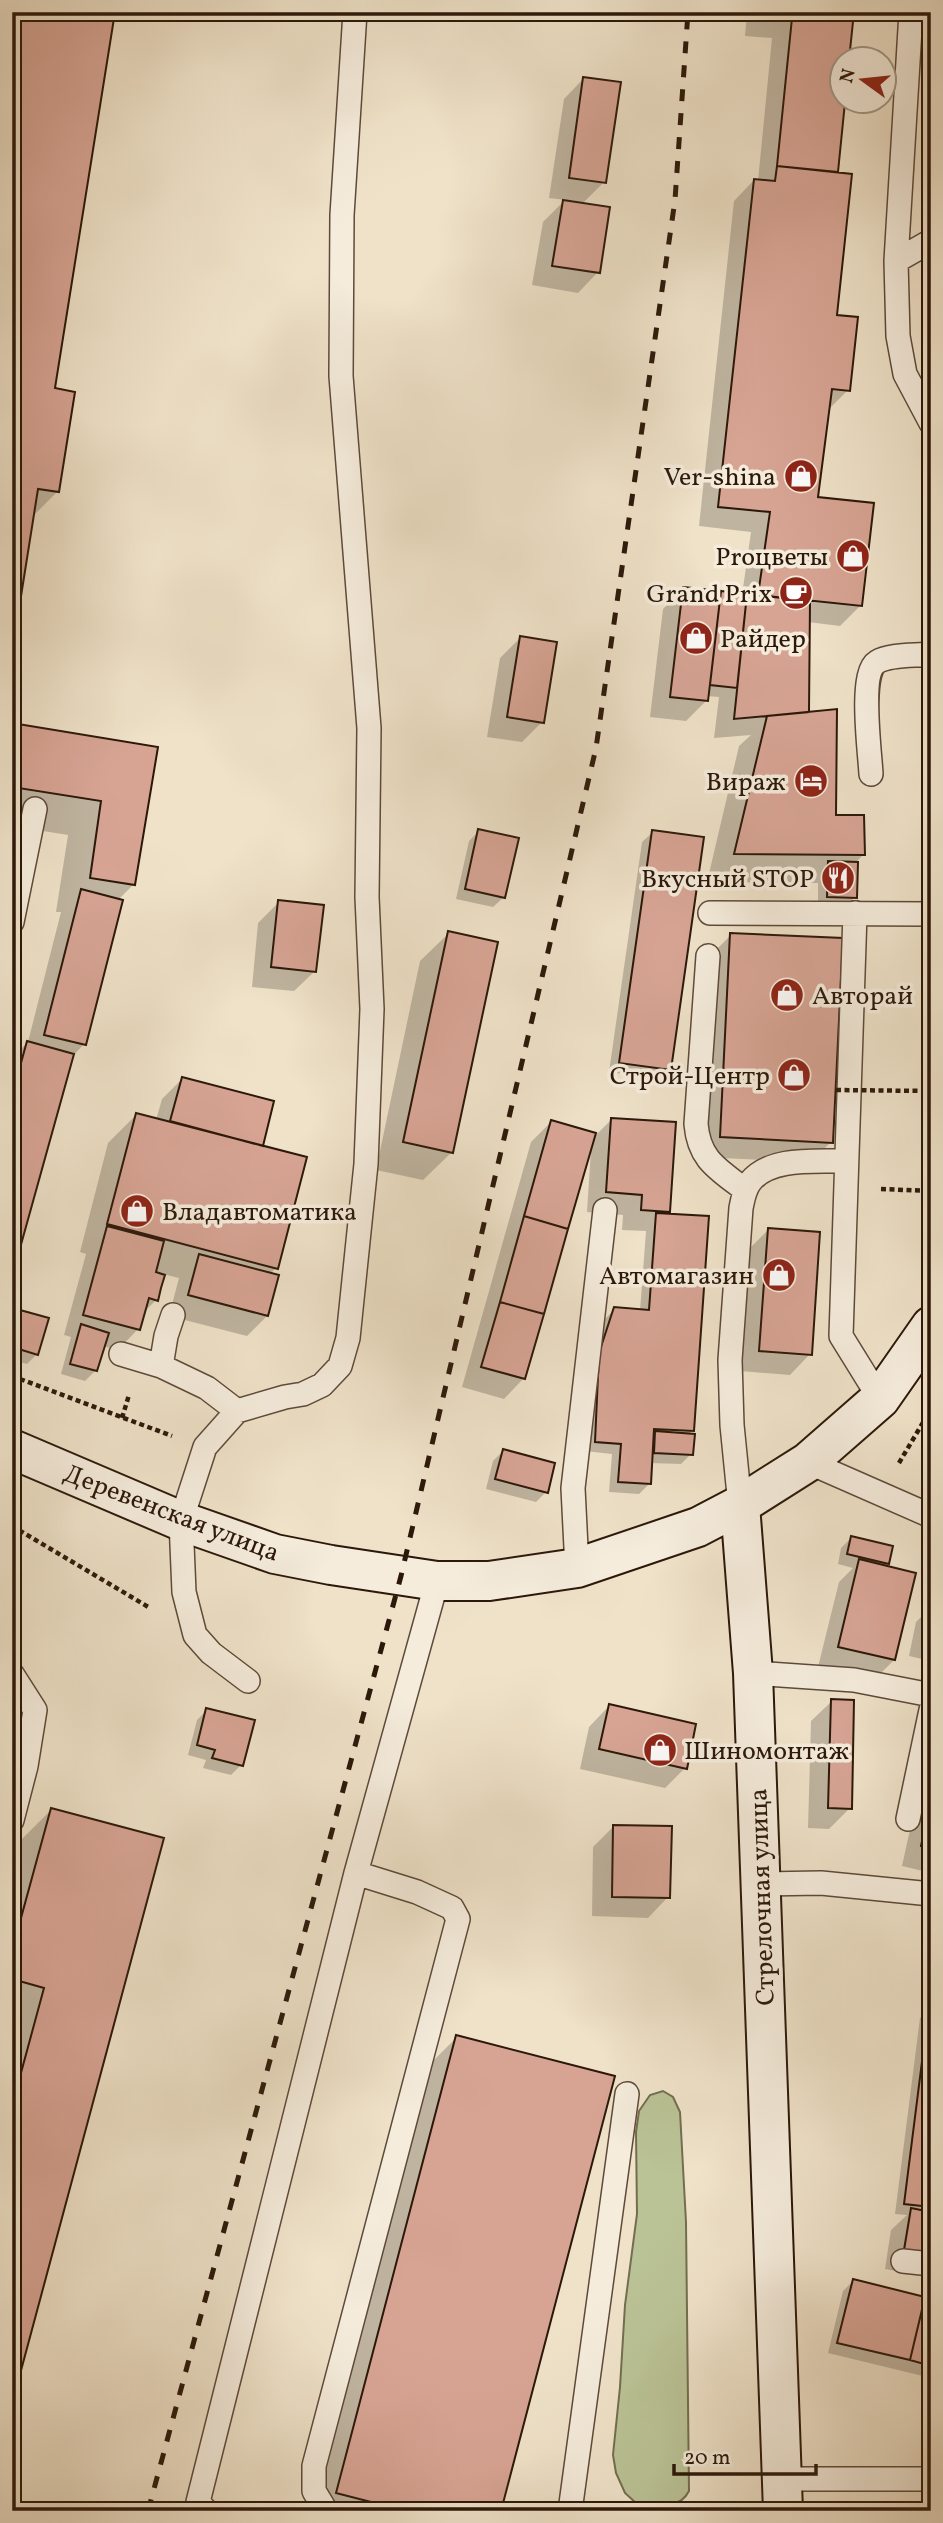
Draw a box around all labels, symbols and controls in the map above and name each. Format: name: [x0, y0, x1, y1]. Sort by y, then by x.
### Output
north arrow: [828, 46, 898, 116]
text: N: [834, 66, 863, 86]
shop icon: Ver-shina: [782, 457, 820, 495]
place label: Ver-shina: [664, 460, 776, 496]
shop icon: Proцветы: [834, 537, 872, 575]
place label: Proцветы: [715, 540, 828, 576]
cafe icon: Grand Prix: [777, 574, 815, 612]
place label: Grand Prix: [646, 577, 772, 613]
shop icon: Райдер: [677, 619, 715, 657]
place label: Райдер: [720, 622, 806, 658]
hotel icon: Вираж: [792, 762, 830, 800]
place label: Вираж: [706, 765, 786, 801]
restaurant icon: Вкусный STOP: [819, 859, 857, 897]
place label: Вкусный STOP: [641, 862, 814, 898]
shop icon: Авторай: [768, 976, 806, 1014]
place label: Авторай: [812, 979, 913, 1015]
shop icon: Строй-Центр: [775, 1056, 813, 1094]
place label: Строй-Центр: [610, 1059, 770, 1095]
shop icon: Владавтоматика: [118, 1192, 156, 1230]
place label: Владавтоматика: [162, 1195, 357, 1231]
shop icon: Автомагазин: [760, 1256, 798, 1294]
place label: Автомагазин: [599, 1259, 754, 1295]
street label: Деревенская улица: [58, 1456, 284, 1572]
shop icon: Шиномонтаж: [641, 1731, 679, 1769]
place label: Шиномонтаж: [684, 1734, 849, 1770]
street label: Стрелочная улица: [741, 1788, 785, 2006]
scale bar: [674, 2432, 815, 2476]
text: 20 m: [684, 2444, 730, 2473]

